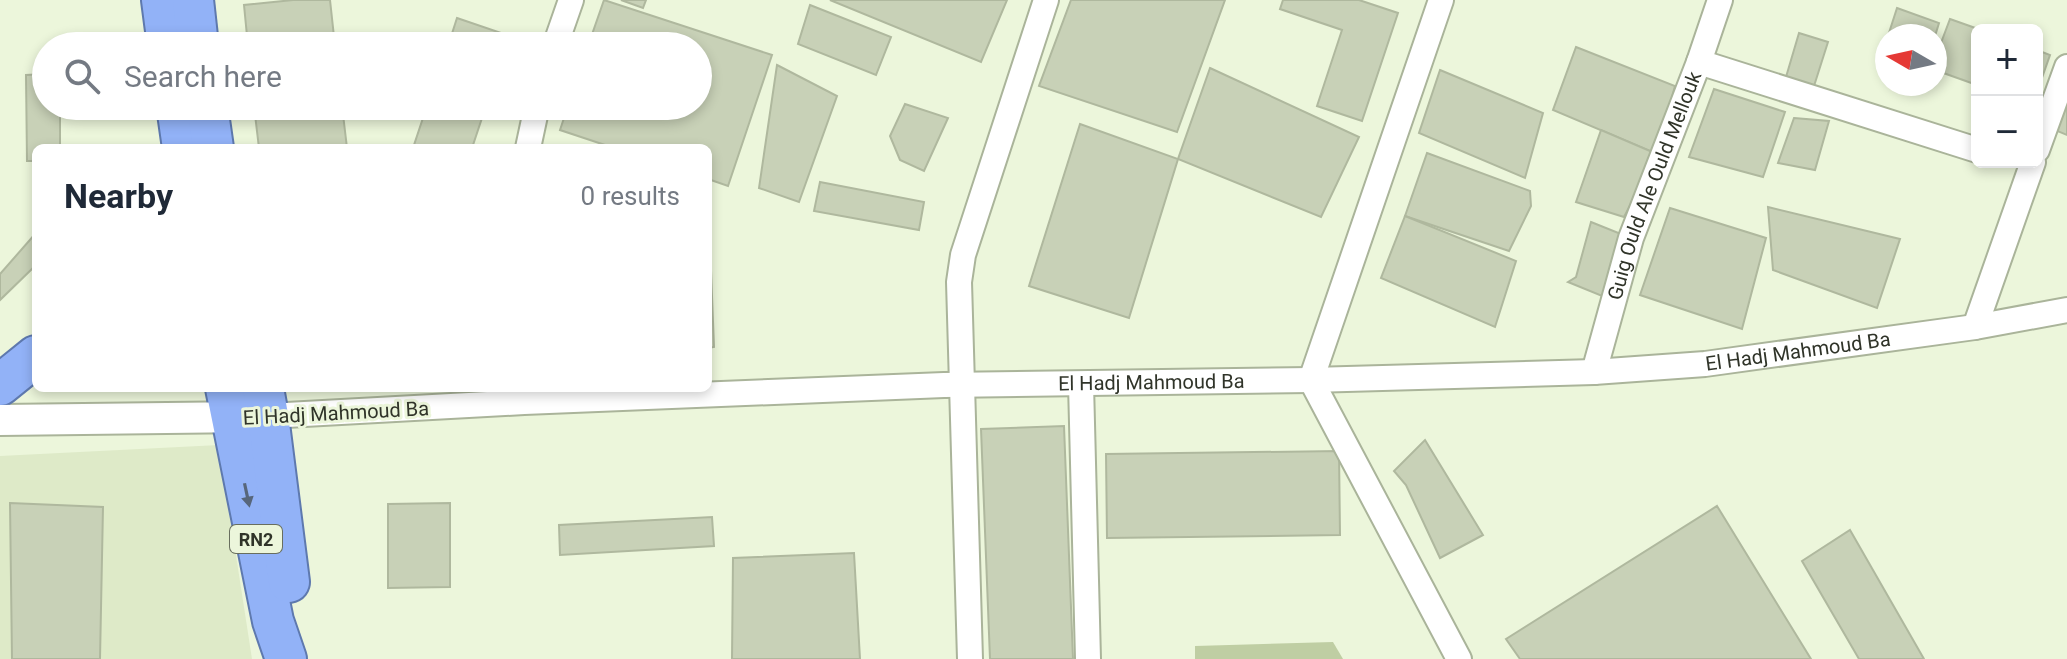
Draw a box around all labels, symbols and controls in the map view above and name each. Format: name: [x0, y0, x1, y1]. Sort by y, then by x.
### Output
north arrow: [1875, 24, 1947, 96]
map controls: [1971, 24, 2043, 168]
button: +: [1971, 24, 2043, 96]
search box: [32, 32, 712, 120]
icon: search: [60, 54, 104, 98]
text: Search here: [124, 59, 282, 94]
street label: Guig Ould Ale Ould Mellouk: [1602, 67, 1707, 303]
button: −: [1971, 96, 2043, 168]
text: Nearby: [64, 176, 173, 216]
text: 0 results: [581, 181, 680, 211]
street label: El Hadj Mahmoud Ba: [1704, 327, 1892, 376]
street label: El Hadj Mahmoud Ba: [1058, 369, 1245, 395]
street label: El Hadj Mahmoud Ba: [242, 396, 430, 430]
one-way arrow: [241, 483, 254, 508]
road number: RN2: [230, 525, 282, 553]

